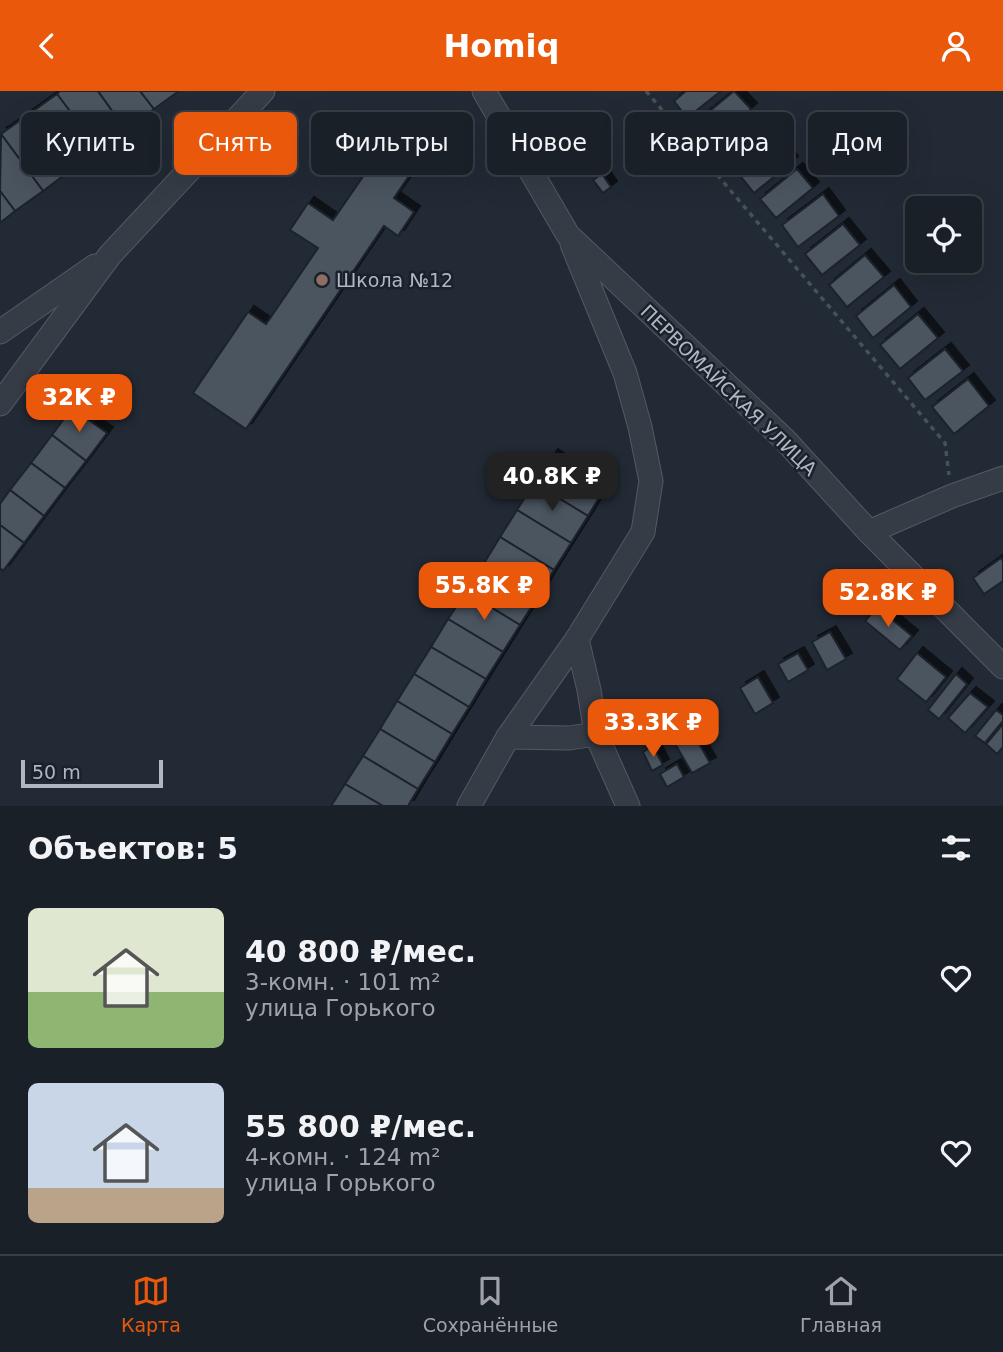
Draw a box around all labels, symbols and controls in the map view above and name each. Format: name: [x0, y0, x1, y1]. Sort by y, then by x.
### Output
icon: back: [28, 27, 66, 65]
text: Homiq: [444, 27, 559, 65]
icon: person: [937, 27, 975, 65]
chip: Купить: [21, 112, 160, 175]
chip: Снять: [174, 112, 297, 175]
chip: Фильтры: [311, 112, 473, 175]
chip: Новое: [487, 112, 611, 175]
chip: Квартира: [625, 112, 794, 175]
chip: Дом: [808, 112, 907, 175]
map controls: [905, 196, 982, 273]
button: locate: [905, 196, 982, 273]
place label: Школа №12: [336, 269, 453, 291]
marker: Школа №12: [314, 272, 330, 288]
street label: ПЕРВОМАЙСКАЯ УЛИЦА: [636, 300, 822, 480]
pin: 32K ₽: [30, 375, 128, 434]
text: 32K ₽: [42, 384, 116, 410]
pin: 40.8K ₽: [487, 453, 617, 513]
text: 40.8K ₽: [503, 463, 601, 489]
pin: 55.8K ₽: [419, 563, 549, 622]
pin: 52.8K ₽: [823, 569, 953, 629]
text: 55.8K ₽: [435, 572, 533, 598]
text: 52.8K ₽: [839, 579, 937, 605]
pin: 33.3K ₽: [588, 699, 718, 759]
text: 33.3K ₽: [604, 709, 702, 735]
scale bar: [21, 757, 163, 789]
text: 50 m: [32, 761, 81, 783]
icon: filters: [937, 829, 975, 867]
text: Объектов: 5: [28, 831, 238, 866]
text: 40 800 ₽/мес.: [245, 934, 476, 969]
icon: home: [84, 936, 168, 1020]
icon: heart: [937, 959, 975, 997]
text: 3-комн. · 101 m²: [245, 969, 440, 995]
text: улица Горького: [245, 995, 436, 1021]
text: 55 800 ₽/мес.: [245, 1109, 476, 1144]
icon: home: [84, 1111, 168, 1195]
icon: heart: [937, 1134, 975, 1172]
text: 4-комн. · 124 m²: [245, 1144, 440, 1170]
text: улица Горького: [245, 1170, 436, 1196]
tab: Карта: [121, 1272, 181, 1336]
tab: Сохранённые: [423, 1272, 558, 1336]
tab: Главная: [800, 1272, 882, 1336]

